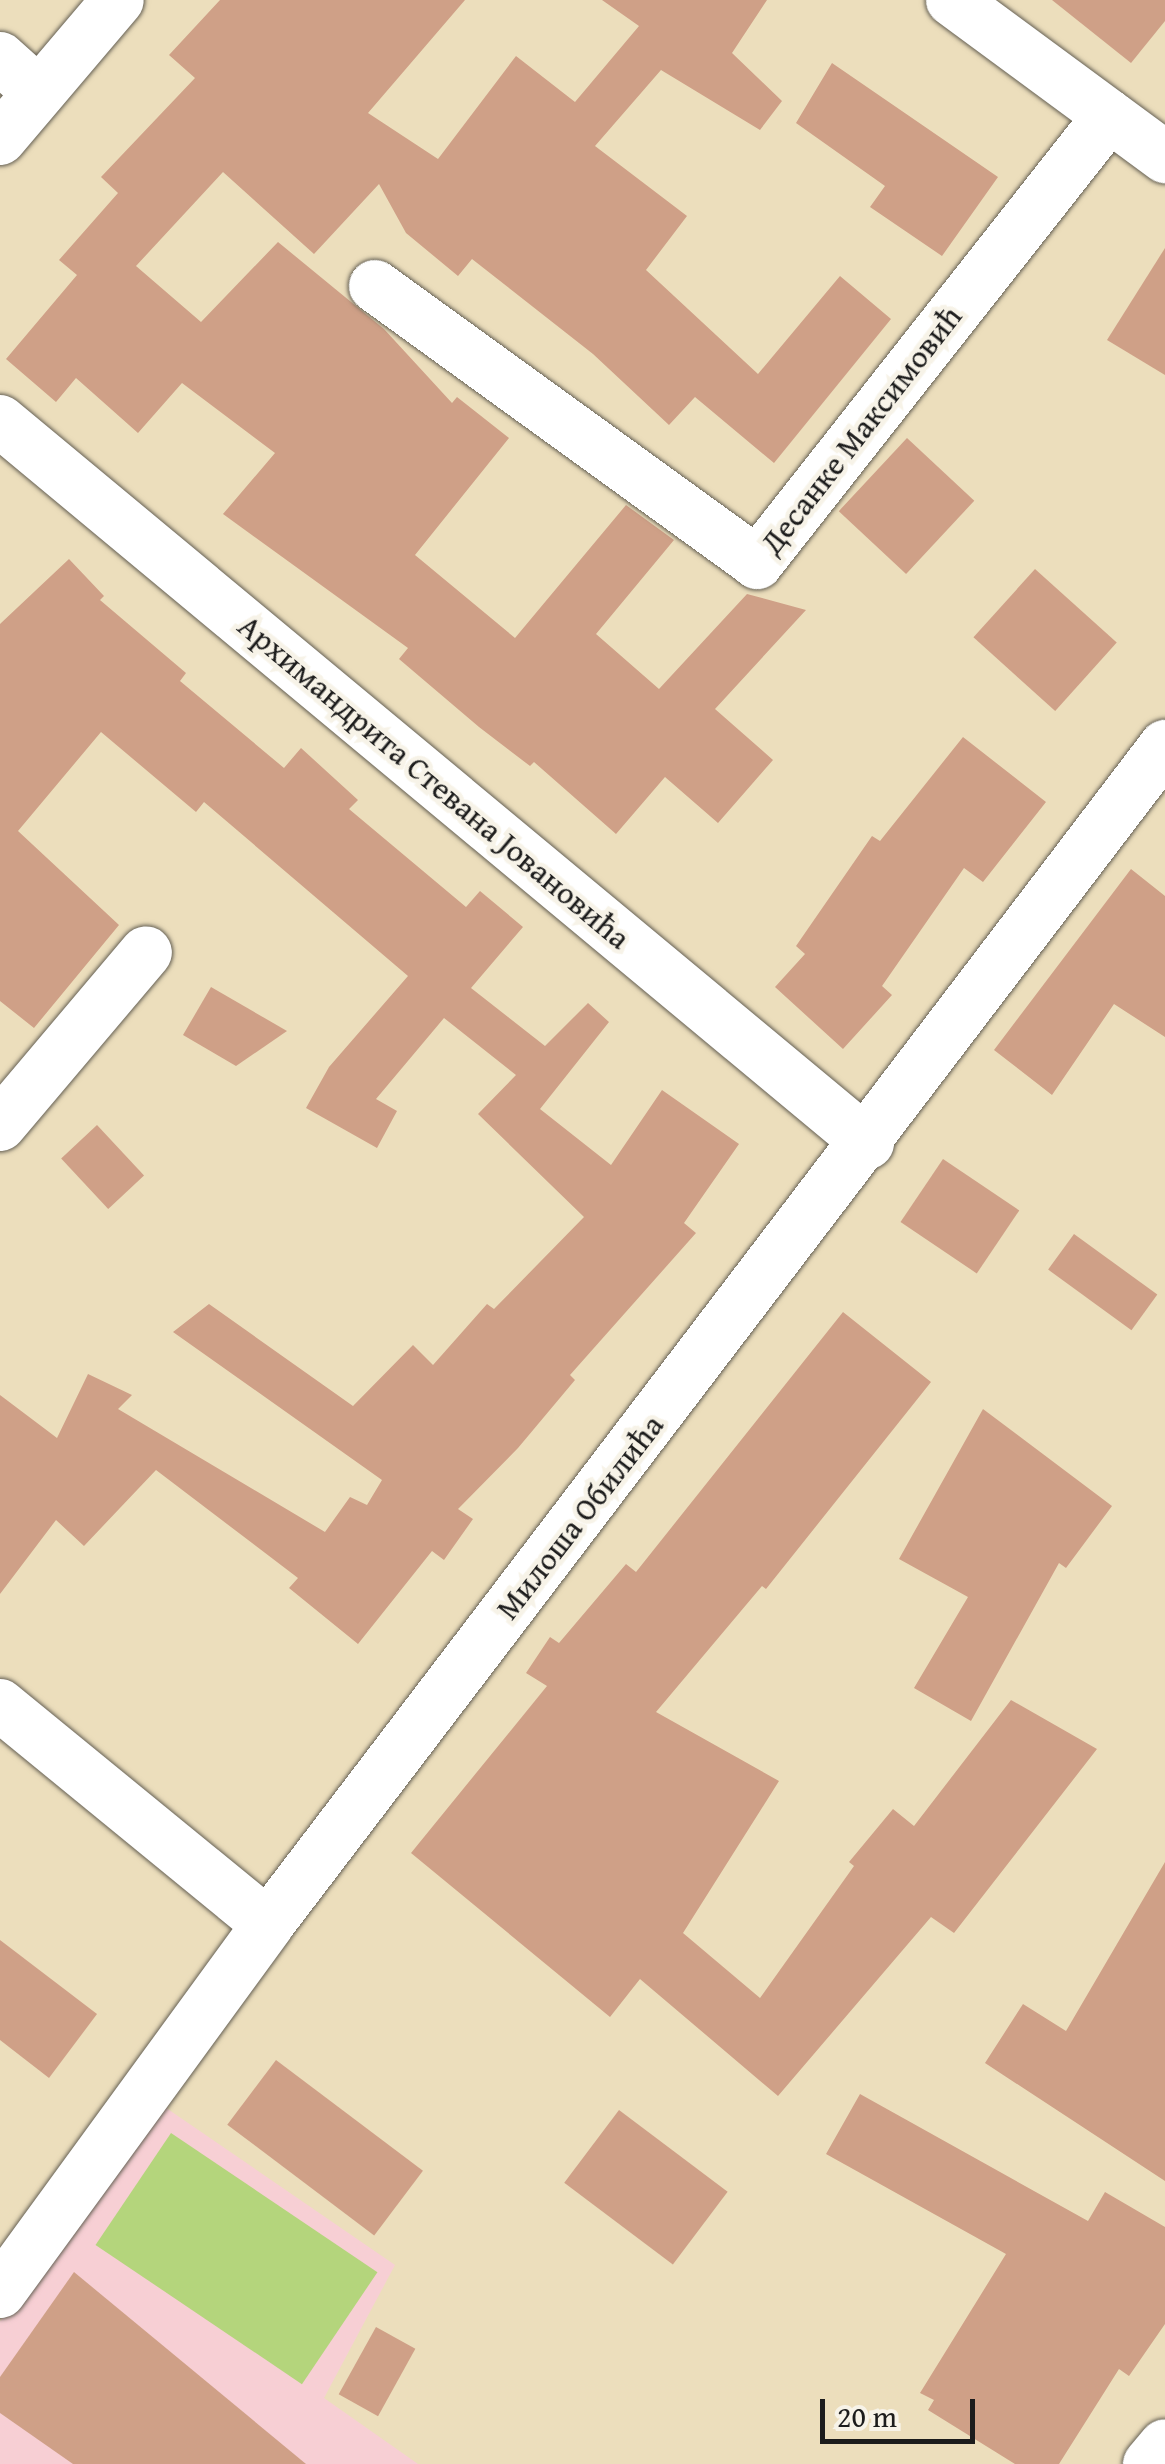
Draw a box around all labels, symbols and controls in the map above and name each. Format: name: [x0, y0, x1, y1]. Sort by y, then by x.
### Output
street label: Десанке Максимовић: [752, 298, 970, 562]
street label: Архимандрита Стевана Јовановића: [230, 607, 638, 957]
street label: Милоша Обилића: [488, 1407, 672, 1627]
scale bar: [825, 2379, 980, 2441]
text: 20 m: [837, 2394, 897, 2438]

